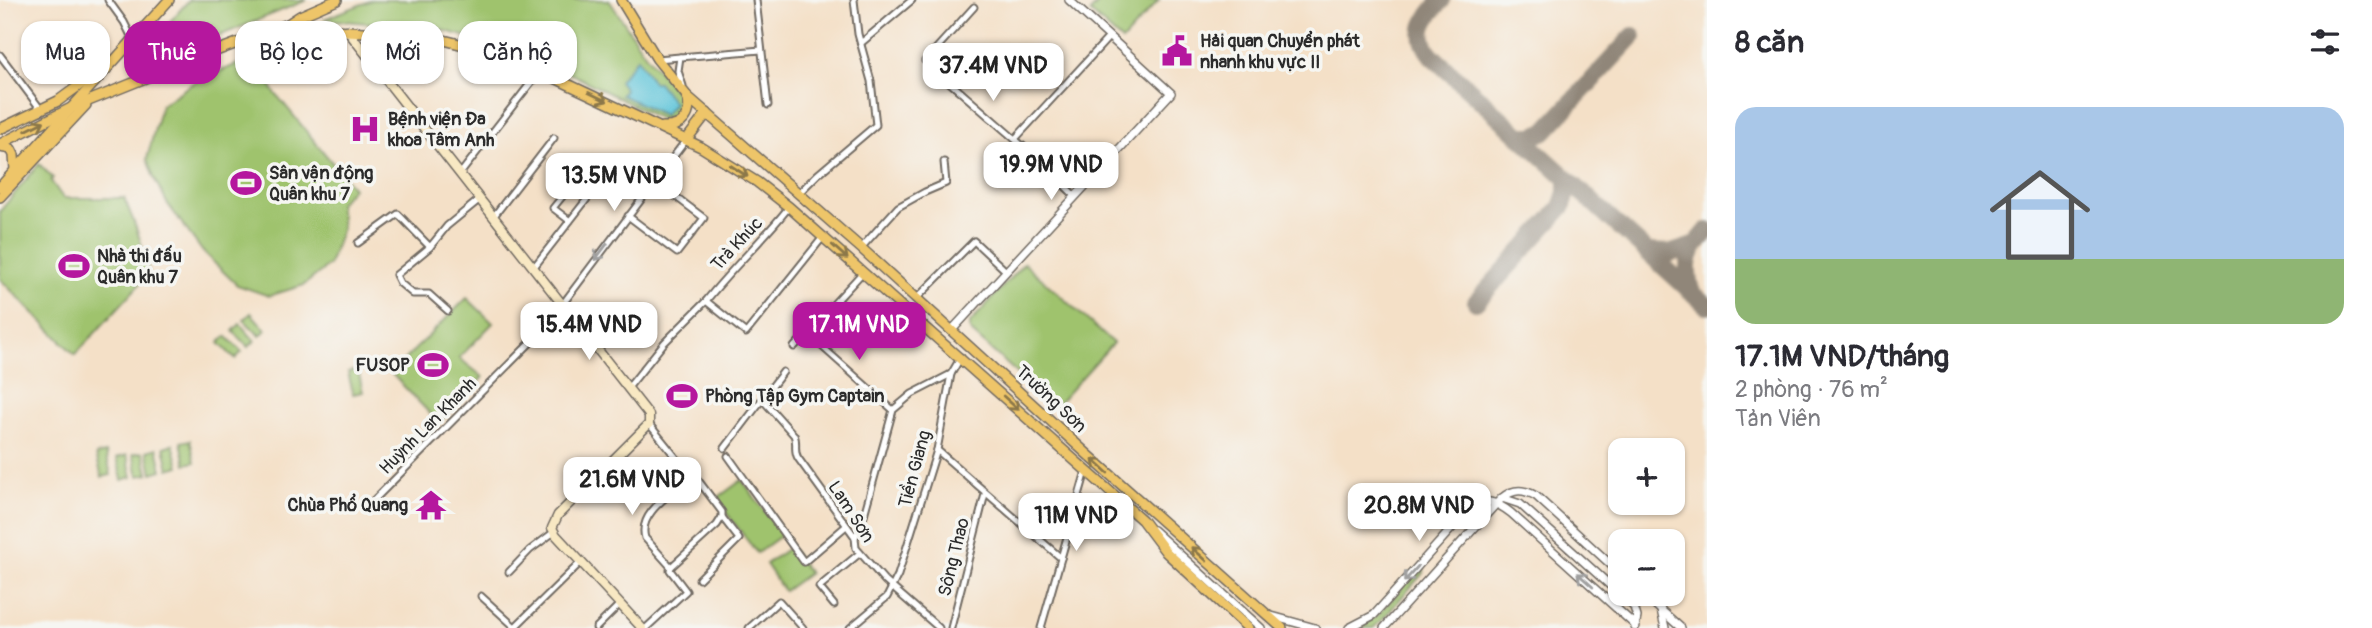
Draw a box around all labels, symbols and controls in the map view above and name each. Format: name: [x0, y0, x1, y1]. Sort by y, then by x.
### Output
chip: Mua: [21, 21, 110, 84]
chip: Thuê: [124, 21, 221, 84]
chip: Bộ lọc: [235, 21, 347, 84]
chip: Mới: [361, 21, 444, 84]
chip: Căn hộ: [458, 21, 577, 84]
icon: filters: [2306, 23, 2344, 61]
text: 8 căn: [1735, 24, 1804, 61]
place label: Hải quan Chuyển phát nhanh khu vực II: [1200, 30, 1360, 74]
public building icon: Hải quan Chuyển phát nhanh khu vực II: [1160, 34, 1194, 68]
pin: 37.4M VND: [913, 43, 1073, 103]
text: 37.4M VND: [939, 51, 1047, 80]
one-way arrow: [587, 91, 608, 105]
place label: Bệnh viện Đa khoa Tâm Anh: [387, 108, 495, 152]
hospital icon: Bệnh viện Đa khoa Tâm Anh: [348, 112, 382, 146]
one-way arrow: [25, 119, 45, 133]
pin: 19.9M VND: [971, 142, 1131, 202]
text: 19.9M VND: [999, 150, 1103, 179]
icon: home: [1977, 152, 2103, 278]
pin: 13.5M VND: [534, 154, 694, 213]
text: 13.5M VND: [562, 161, 666, 190]
place label: Sân vận động Quân khu 7: [269, 162, 373, 206]
one-way arrow: [729, 164, 749, 178]
sports icon: Sân vận động Quân khu 7: [229, 166, 263, 200]
street label: Trà Khúc: [706, 212, 768, 276]
one-way arrow: [594, 242, 608, 261]
place label: Nhà thi đấu Quân khu 7: [97, 244, 182, 289]
one-way arrow: [831, 244, 849, 260]
sports icon: Nhà thi đấu Quân khu 7: [57, 249, 91, 283]
pin: 15.4M VND: [509, 302, 669, 362]
pin: 17.1M VND: [779, 302, 939, 362]
text: 15.4M VND: [536, 310, 642, 339]
text: 17.1M VND: [809, 310, 909, 339]
text: 17.1M VND/tháng: [1735, 338, 1949, 375]
sports icon: FUSOP: [416, 348, 450, 382]
place label: FUSOP: [355, 354, 410, 377]
street label: Trường Sơn: [1011, 360, 1091, 438]
street label: Huỳnh Lan Khanh: [374, 372, 482, 480]
text: 2 phòng · 76 m²: [1735, 375, 1888, 404]
sports icon: Phòng Tập Gym Captain: [665, 379, 699, 413]
place label: Phòng Tập Gym Captain: [705, 385, 884, 408]
one-way arrow: [1001, 394, 1019, 410]
text: Tản Viên: [1735, 404, 1821, 433]
street label: Tiền Giang: [894, 428, 936, 510]
map controls: [1608, 438, 1685, 606]
button: +: [1608, 438, 1685, 515]
pin: 21.6M VND: [552, 458, 712, 517]
one-way arrow: [1092, 458, 1110, 474]
text: 21.6M VND: [579, 465, 685, 494]
street label: Lam Sơn: [823, 477, 879, 547]
pin: 20.8M VND: [1339, 484, 1499, 543]
temple icon: Chùa Phổ Quang: [414, 488, 448, 522]
text: 20.8M VND: [1364, 491, 1474, 520]
place label: Chùa Phổ Quang: [288, 493, 408, 517]
pin: 11M VND: [1011, 494, 1141, 553]
text: 11M VND: [1034, 501, 1118, 530]
street label: Sông Thao: [933, 515, 975, 599]
button: −: [1608, 529, 1685, 606]
one-way arrow: [1190, 546, 1208, 562]
one-way arrow: [1403, 565, 1419, 583]
one-way arrow: [1576, 572, 1594, 588]

